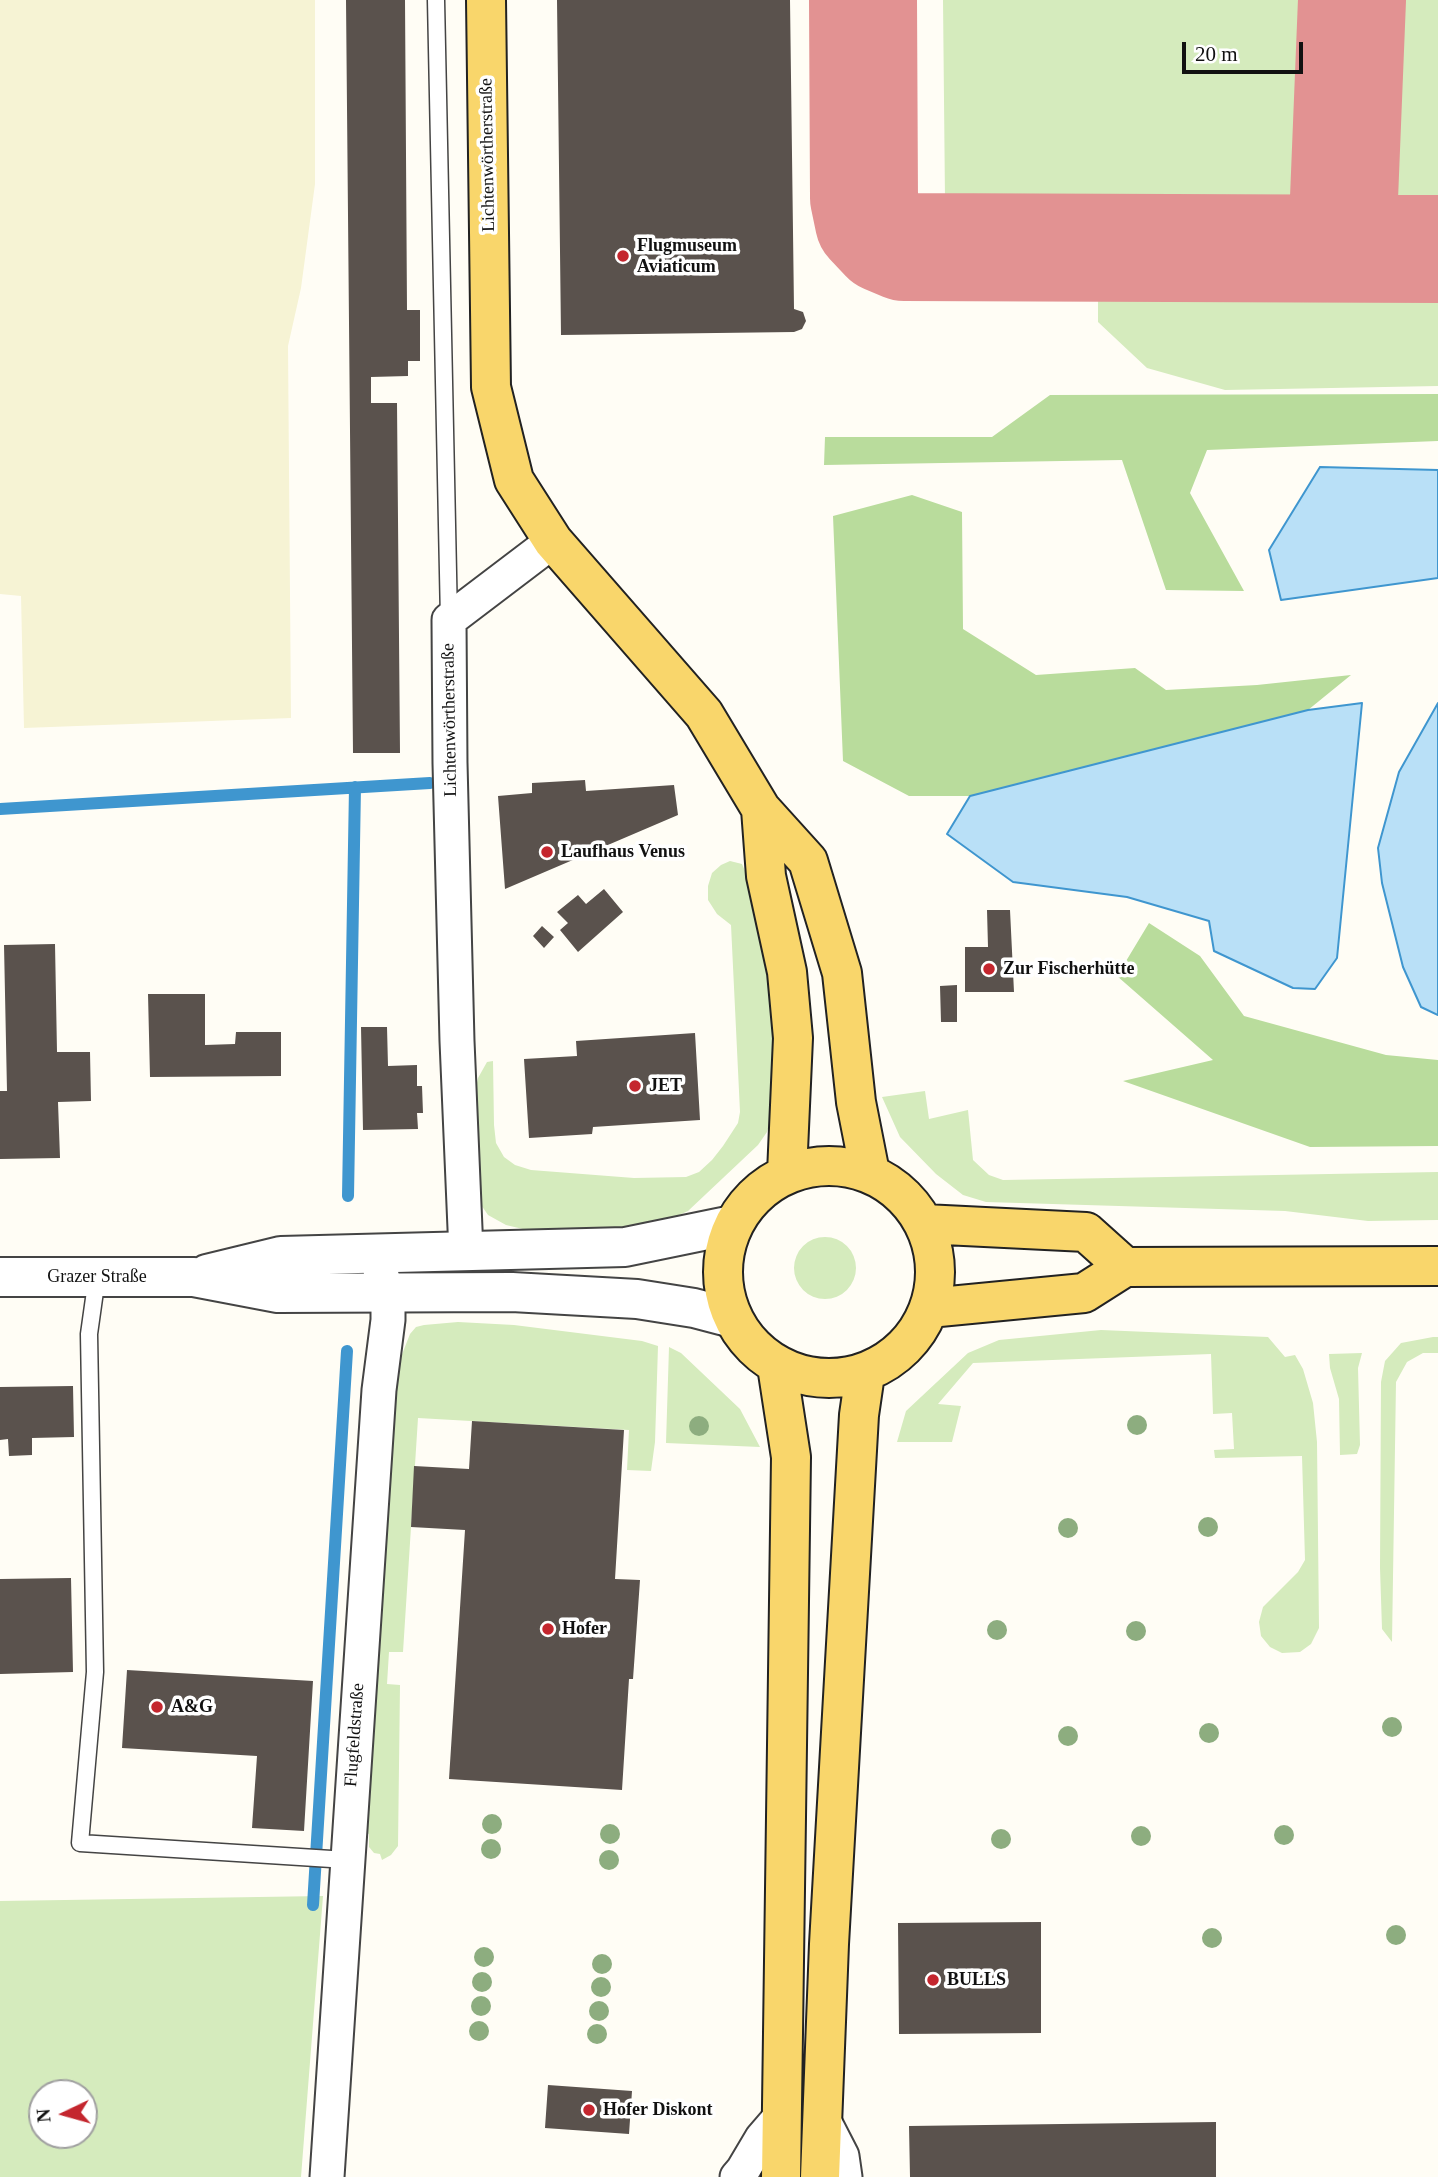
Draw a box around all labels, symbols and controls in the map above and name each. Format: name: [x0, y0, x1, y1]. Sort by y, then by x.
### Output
scale bar: [1186, 28, 1307, 72]
text: 20 m: [1195, 42, 1238, 66]
street label: Lichtenwörtherstraße: [476, 78, 500, 232]
place label: Flugmuseum Aviaticum: [637, 235, 737, 278]
marker: Flugmuseum Aviaticum: [615, 248, 631, 264]
street label: Lichtenwörtherstraße: [438, 643, 462, 797]
place label: Laufhaus Venus: [561, 841, 685, 863]
marker: Laufhaus Venus: [539, 844, 555, 860]
place label: Zur Fischerhütte: [1003, 958, 1134, 980]
marker: Zur Fischerhütte: [981, 961, 997, 977]
place label: JET: [649, 1075, 682, 1097]
marker: JET: [627, 1078, 643, 1094]
street label: Grazer Straße: [47, 1266, 147, 1288]
place label: Hofer: [562, 1618, 607, 1640]
marker: Hofer: [540, 1621, 556, 1637]
street label: Flugfeldstraße: [341, 1682, 369, 1788]
place label: A&G: [171, 1696, 213, 1718]
marker: A&G: [149, 1699, 165, 1715]
place label: BULLS: [947, 1969, 1006, 1991]
marker: BULLS: [925, 1972, 941, 1988]
north arrow: [28, 2079, 98, 2149]
place label: Hofer Diskont: [603, 2099, 712, 2121]
marker: Hofer Diskont: [581, 2102, 597, 2118]
text: N: [33, 2108, 55, 2123]

